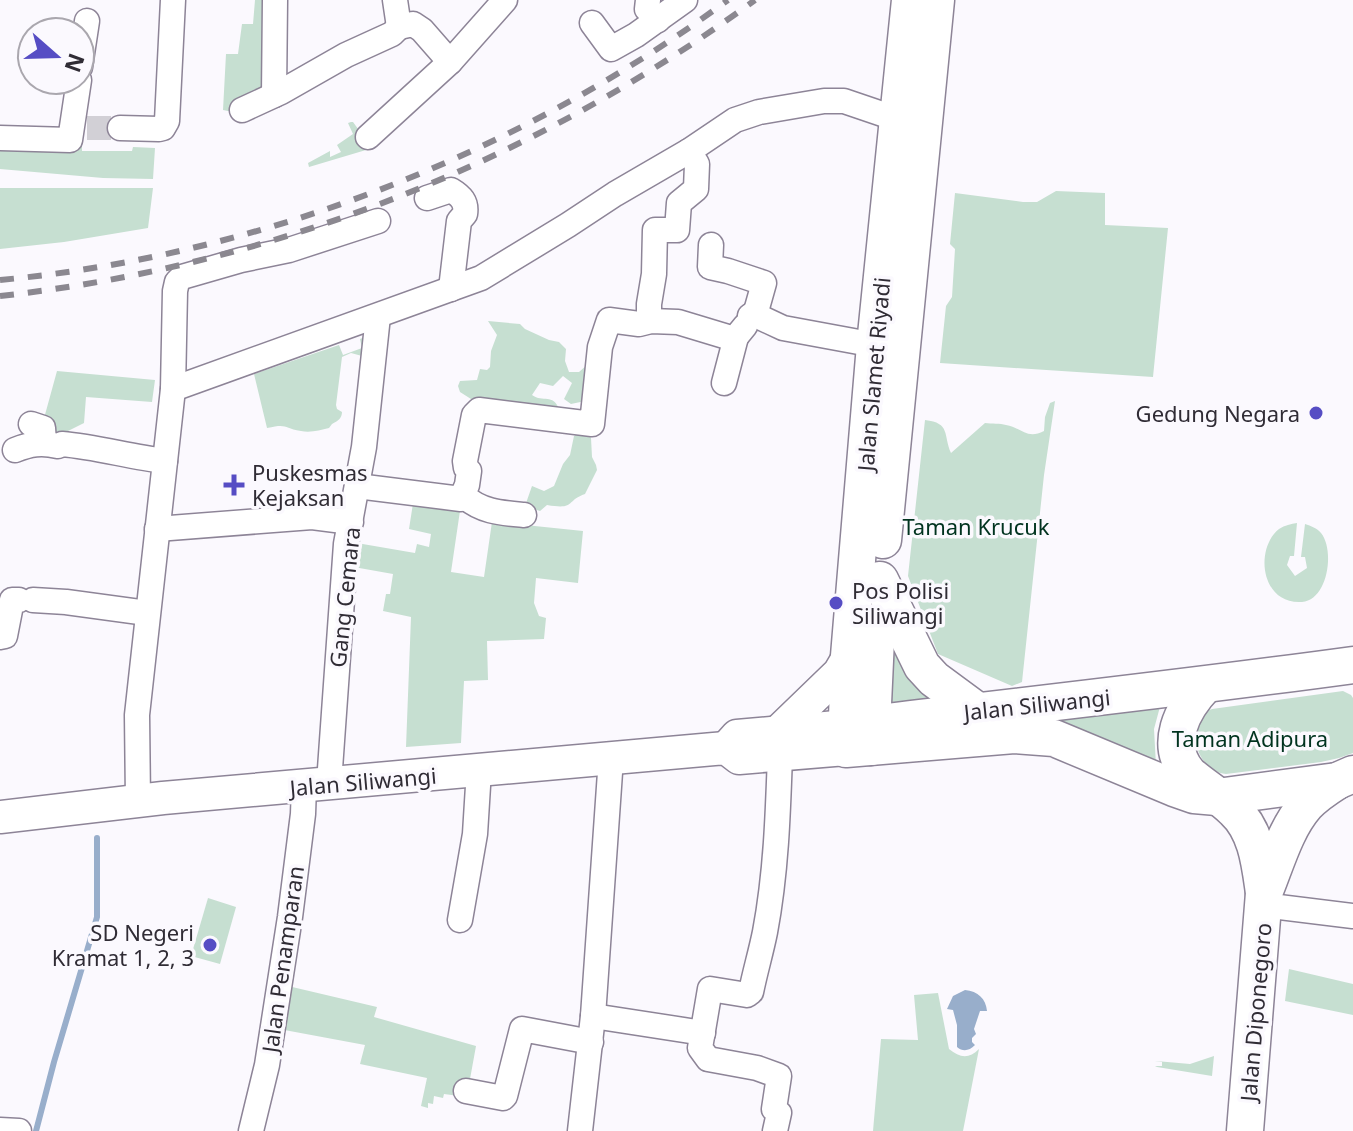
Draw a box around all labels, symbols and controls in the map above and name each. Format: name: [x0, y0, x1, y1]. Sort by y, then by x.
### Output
north arrow: [16, 16, 96, 96]
text: N: [59, 50, 93, 77]
street label: Jalan Slamet Riyadi: [849, 276, 896, 474]
place label: Gedung Negara: [1136, 398, 1300, 428]
marker: Gedung Negara: [1307, 404, 1325, 422]
place label: Puskesmas Kejaksan: [252, 457, 368, 512]
marker: Puskesmas Kejaksan: [223, 474, 245, 496]
park label: Taman Krucuk: [902, 511, 1050, 541]
street label: Gang Cemara: [322, 525, 366, 669]
place label: Pos Polisi Siliwangi: [852, 575, 949, 630]
marker: Pos Polisi Siliwangi: [827, 594, 845, 612]
street label: Jalan Siliwangi: [960, 681, 1112, 727]
park label: Taman Adipura: [1172, 723, 1328, 753]
street label: Jalan Siliwangi: [286, 760, 438, 803]
street label: Jalan Penamparan: [254, 864, 310, 1056]
place label: SD Negeri Kramat 1, 2, 3: [52, 917, 194, 972]
street label: Jalan Diponegoro: [1232, 922, 1278, 1104]
marker: SD Negeri Kramat 1, 2, 3: [201, 936, 219, 954]

